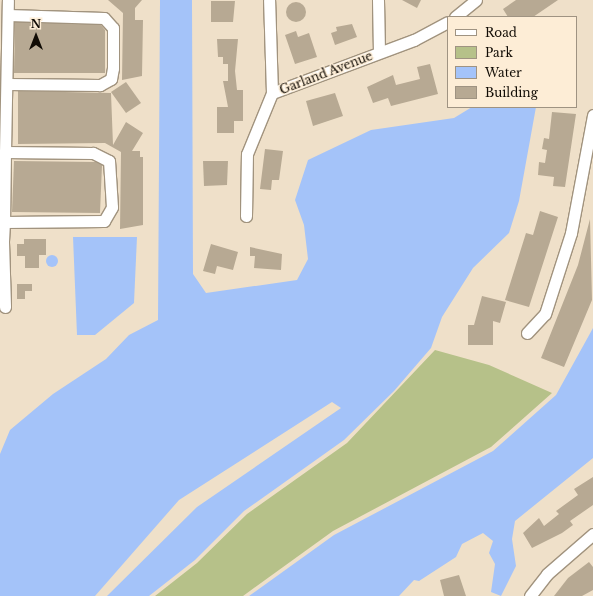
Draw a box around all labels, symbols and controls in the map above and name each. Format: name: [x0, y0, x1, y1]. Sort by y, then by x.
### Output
north arrow: [16, 16, 56, 56]
legend: [447, 16, 577, 108]
text: N: [31, 17, 41, 31]
text: Road: [485, 25, 517, 40]
text: Park: [485, 45, 513, 60]
street label: Garland Avenue: [277, 49, 375, 97]
text: Water: [485, 65, 522, 80]
text: Building: [485, 85, 538, 100]

